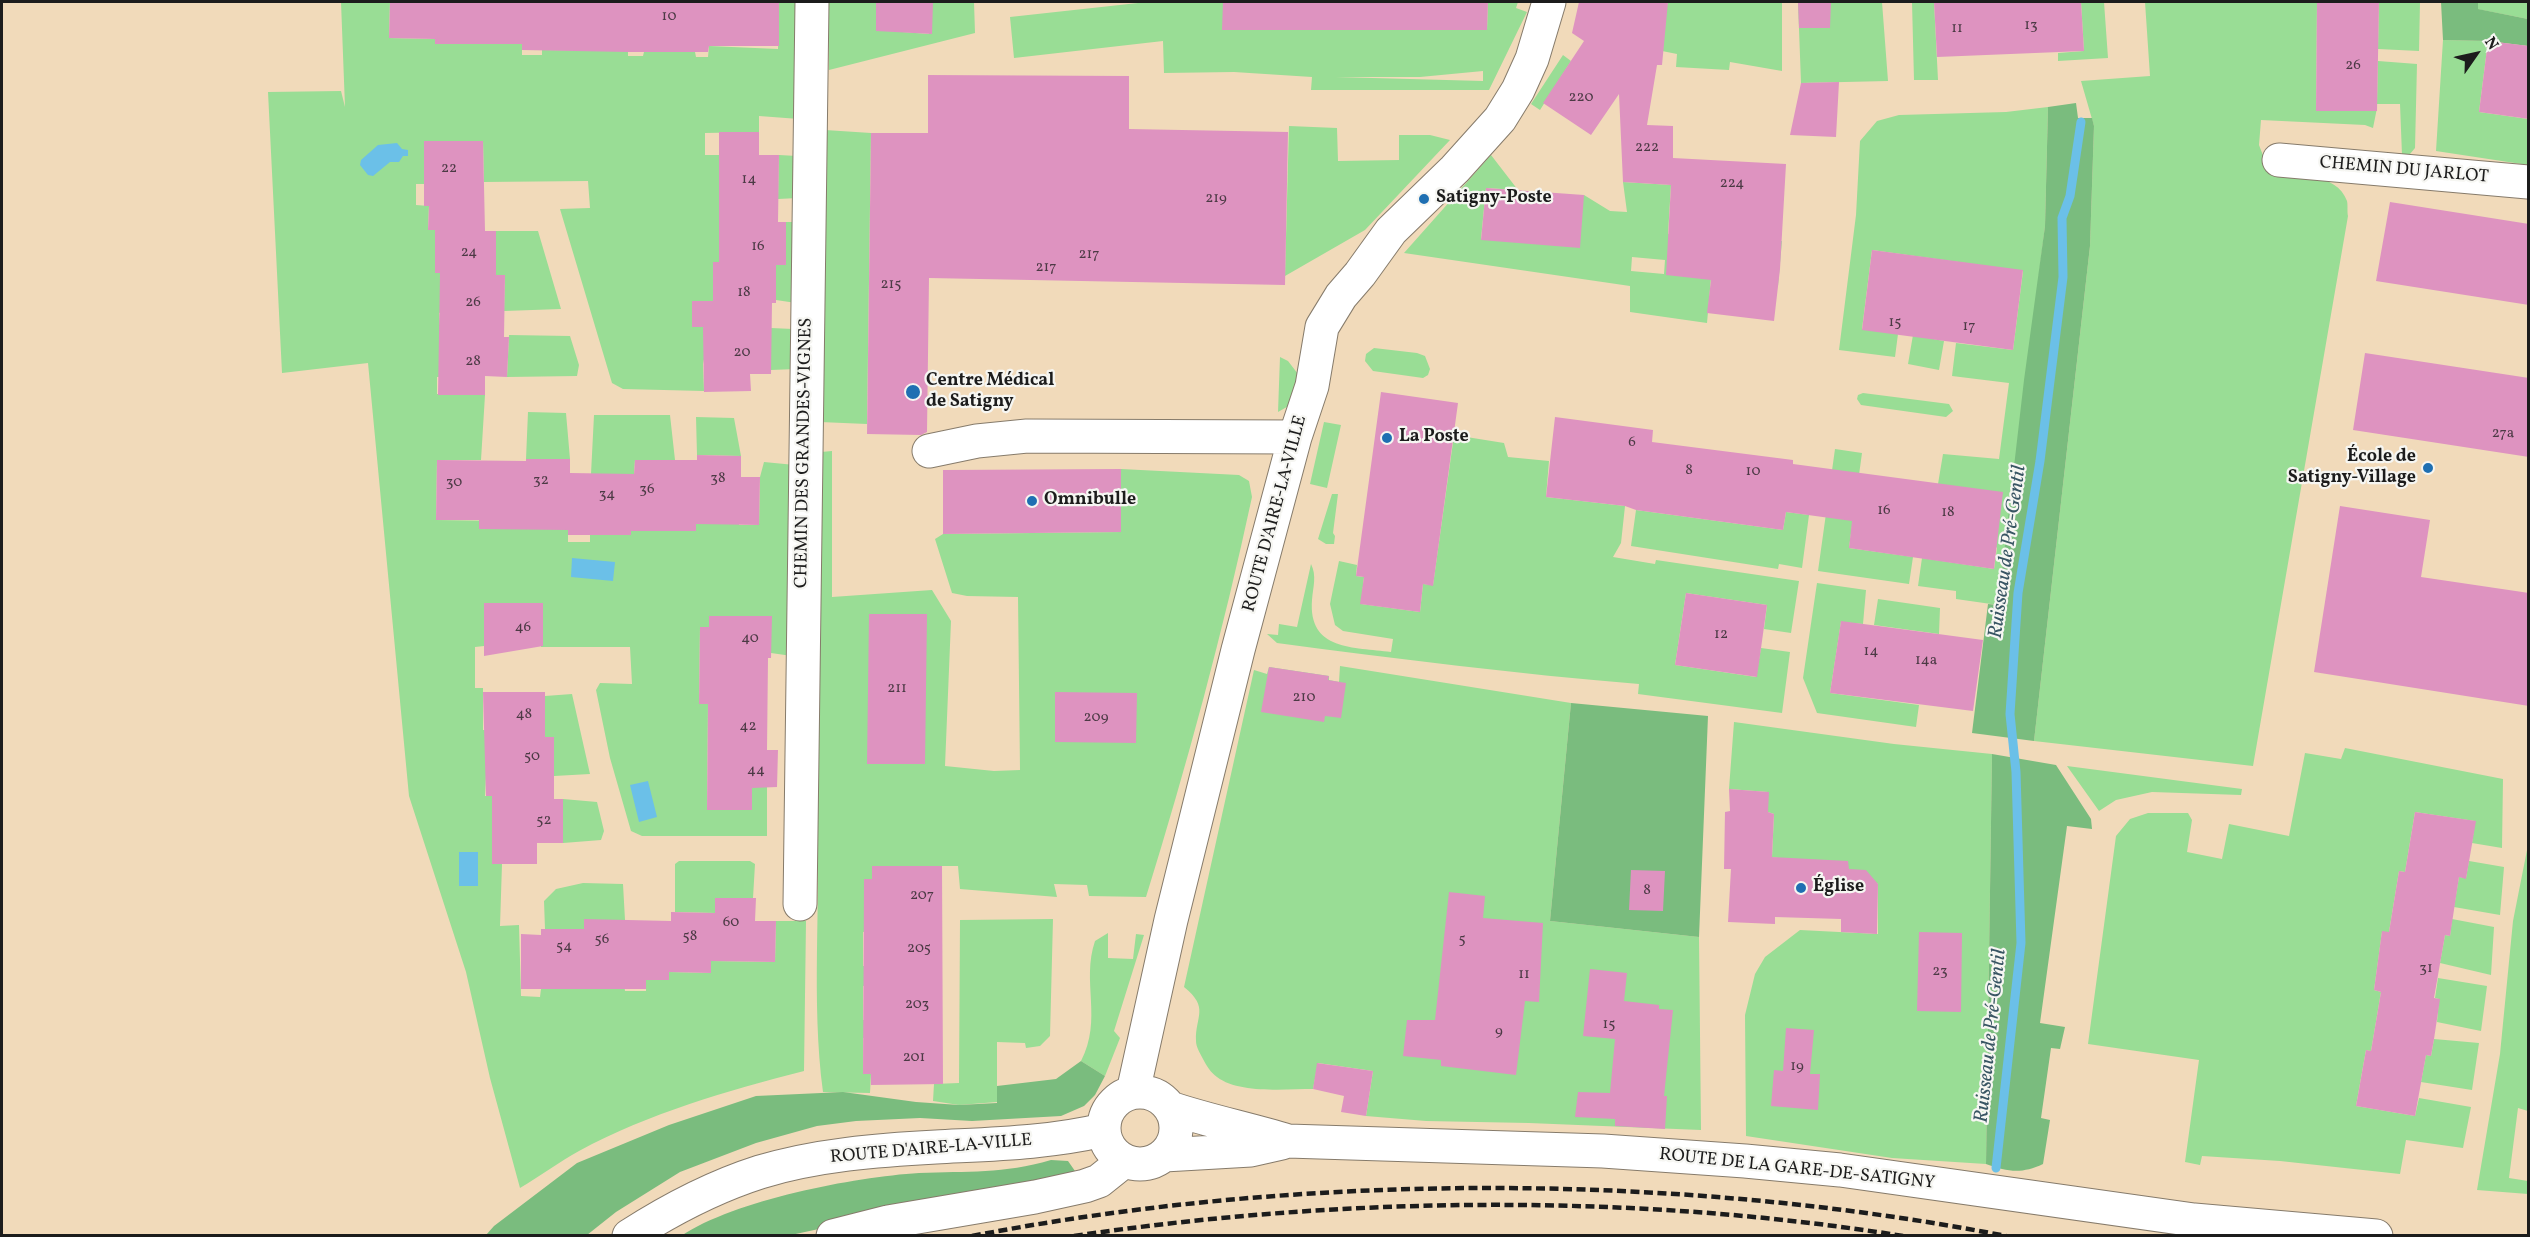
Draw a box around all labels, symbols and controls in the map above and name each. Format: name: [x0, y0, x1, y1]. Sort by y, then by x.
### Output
house number: 10: [662, 8, 676, 26]
house number: 13: [2024, 17, 2038, 35]
house number: 11: [1951, 20, 1963, 38]
north arrow: [2446, 24, 2506, 84]
text: N: [2479, 33, 2503, 55]
house number: 26: [2345, 57, 2361, 75]
house number: 220: [1569, 89, 1593, 107]
house number: 222: [1635, 139, 1659, 157]
street label: CHEMIN DU JARLOT: [2319, 153, 2489, 189]
house number: 22: [441, 160, 457, 178]
house number: 14: [742, 171, 756, 189]
house number: 224: [1720, 175, 1744, 193]
place label: Satigny-Poste: [1436, 188, 1552, 210]
house number: 219: [1205, 190, 1227, 208]
marker: Satigny-Poste: [1417, 192, 1431, 206]
house number: 16: [751, 238, 765, 256]
house number: 24: [461, 244, 477, 262]
house number: 217: [1078, 246, 1100, 264]
house number: 217: [1035, 259, 1057, 277]
house number: 215: [880, 276, 902, 294]
house number: 18: [737, 284, 751, 302]
house number: 26: [465, 294, 481, 312]
house number: 15: [1888, 314, 1902, 332]
street label: CHEMIN DES GRANDES-VIGNES: [792, 318, 818, 588]
house number: 17: [1962, 318, 1976, 336]
house number: 20: [734, 344, 750, 362]
house number: 28: [465, 353, 481, 371]
place label: Centre Médical de Satigny: [926, 371, 1054, 413]
marker: Centre Médical de Satigny: [904, 383, 922, 401]
street label: ROUTE D'AIRE-LA-VILLE: [1239, 413, 1313, 615]
house number: 27a: [2492, 425, 2514, 443]
place label: La Poste: [1399, 427, 1469, 449]
marker: La Poste: [1380, 431, 1394, 445]
house number: 6: [1628, 434, 1636, 452]
place label: École de Satigny-Village: [2288, 447, 2416, 490]
marker: École de Satigny-Village: [2421, 461, 2435, 475]
house number: 8: [1685, 462, 1693, 480]
house number: 10: [1746, 463, 1760, 481]
water label: Ruisseau de Pré-Gentil: [1985, 464, 2033, 640]
house number: 38: [710, 470, 726, 488]
house number: 32: [533, 472, 549, 490]
house number: 30: [446, 474, 462, 492]
house number: 36: [639, 481, 655, 499]
house number: 34: [599, 486, 615, 504]
place label: Omnibulle: [1044, 490, 1136, 512]
marker: Omnibulle: [1025, 494, 1039, 508]
house number: 16: [1877, 502, 1891, 520]
house number: 18: [1941, 504, 1955, 522]
house number: 46: [515, 619, 531, 637]
house number: 12: [1714, 626, 1728, 644]
house number: 40: [741, 630, 759, 648]
house number: 14: [1864, 643, 1878, 661]
house number: 14a: [1915, 652, 1937, 670]
house number: 211: [887, 680, 907, 698]
house number: 210: [1293, 689, 1315, 707]
house number: 48: [516, 706, 532, 724]
house number: 209: [1084, 709, 1108, 727]
house number: 42: [739, 718, 757, 736]
house number: 50: [524, 748, 540, 766]
house number: 44: [747, 762, 765, 780]
house number: 52: [536, 812, 552, 830]
place label: Église: [1813, 877, 1864, 899]
marker: Église: [1794, 881, 1808, 895]
house number: 8: [1643, 882, 1651, 900]
house number: 207: [910, 887, 934, 905]
house number: 60: [723, 914, 739, 932]
house number: 58: [683, 928, 697, 946]
house number: 56: [595, 931, 609, 949]
house number: 5: [1458, 931, 1466, 949]
house number: 54: [556, 938, 572, 956]
house number: 205: [907, 940, 931, 958]
water label: Ruisseau de Pré-Gentil: [1971, 948, 2013, 1124]
house number: 31: [2419, 960, 2433, 978]
house number: 23: [1932, 963, 1948, 981]
house number: 11: [1518, 966, 1530, 984]
house number: 203: [905, 996, 929, 1014]
house number: 15: [1602, 1016, 1616, 1034]
house number: 9: [1495, 1023, 1503, 1041]
house number: 201: [903, 1049, 925, 1067]
house number: 19: [1790, 1058, 1804, 1076]
street label: ROUTE D'AIRE-LA-VILLE: [829, 1130, 1033, 1170]
street label: ROUTE DE LA GARE-DE-SATIGNY: [1658, 1145, 1936, 1195]

